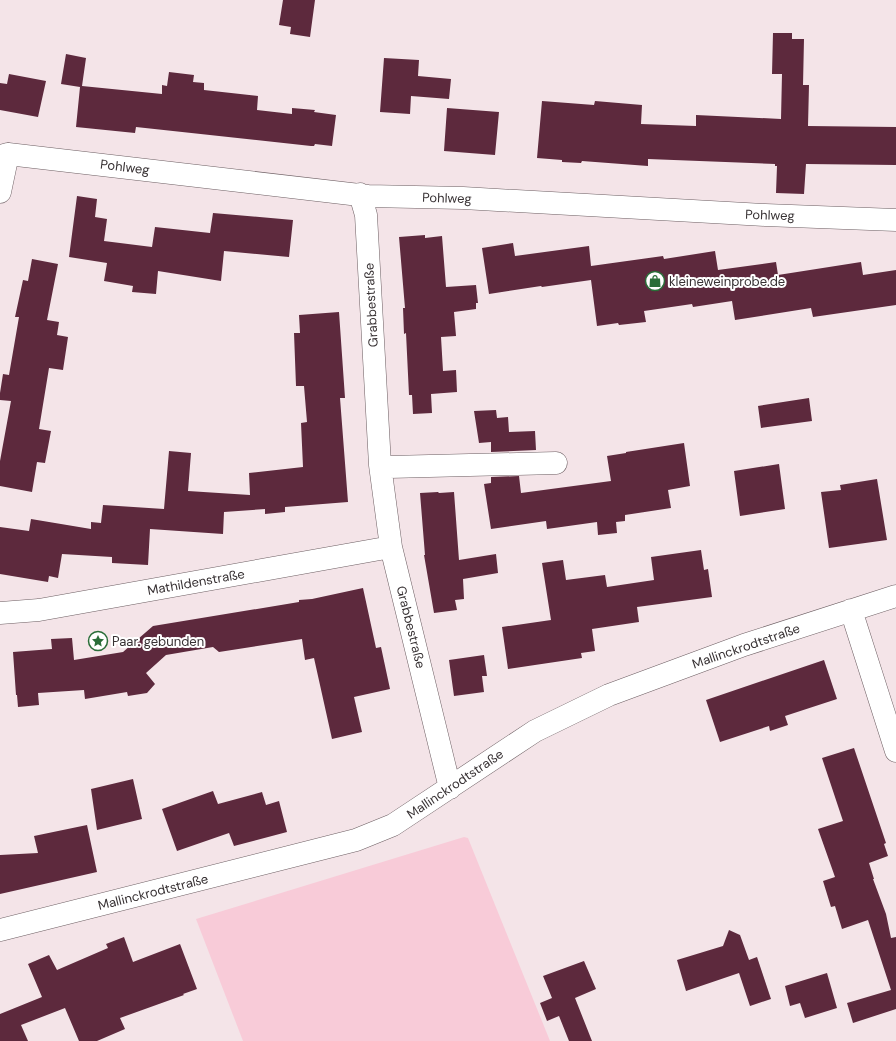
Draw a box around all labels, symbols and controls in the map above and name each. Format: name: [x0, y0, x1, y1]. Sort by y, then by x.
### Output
street label: Pohlweg: [99, 156, 151, 178]
street label: Pohlweg: [422, 189, 472, 207]
street label: Pohlweg: [745, 206, 795, 224]
street label: Grabbestraße: [360, 262, 382, 348]
shop icon: kleineweinprobe.de: [644, 270, 666, 292]
place label: kleineweinprobe.de: [669, 273, 785, 290]
street label: Mathildenstraße: [146, 565, 246, 599]
street label: Grabbestraße: [393, 584, 429, 670]
street label: Mallinckrodtstraße: [690, 620, 802, 672]
place icon: Paar. gebunden: [87, 630, 109, 652]
place label: Paar. gebunden: [112, 633, 204, 650]
street label: Mallinckrodtstraße: [403, 745, 507, 823]
street label: Mallinckrodtstraße: [96, 870, 210, 914]

